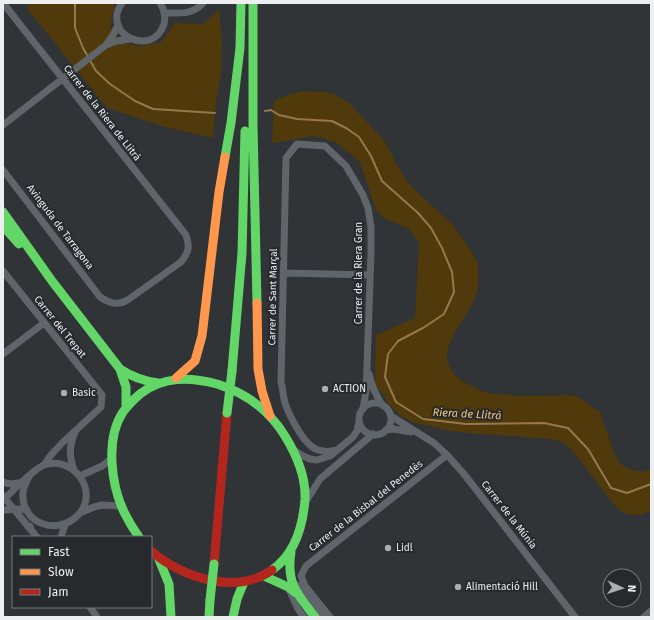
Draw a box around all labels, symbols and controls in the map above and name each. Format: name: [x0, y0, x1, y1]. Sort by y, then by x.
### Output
street label: Carrer de la Riera de Llitrà: [61, 63, 143, 163]
street label: Avinguda de Tarragona: [24, 182, 96, 272]
street label: Carrer de la Riera Gran: [353, 222, 365, 324]
street label: Carrer de Sant Marçal: [266, 248, 280, 346]
street label: Carrer del Trepat: [31, 294, 89, 361]
place label: ACTION: [333, 383, 366, 395]
marker: ACTION: [320, 384, 330, 394]
place label: Basic: [72, 387, 96, 399]
marker: Basic: [59, 388, 69, 398]
water label: Riera de Llitrà: [432, 406, 502, 422]
street label: Carrer de la Bisbal del Penedès: [307, 458, 426, 554]
street label: Carrer de la Múnia: [479, 478, 540, 551]
legend: [12, 536, 152, 608]
place label: Lidl: [396, 542, 413, 554]
marker: Lidl: [383, 543, 393, 553]
text: Fast: [48, 545, 70, 559]
text: Slow: [48, 565, 74, 579]
north arrow: [602, 568, 642, 608]
place label: Alimentació Hill: [466, 581, 538, 593]
marker: Alimentació Hill: [453, 582, 463, 592]
text: Jam: [48, 585, 68, 599]
text: N: [625, 585, 638, 592]

